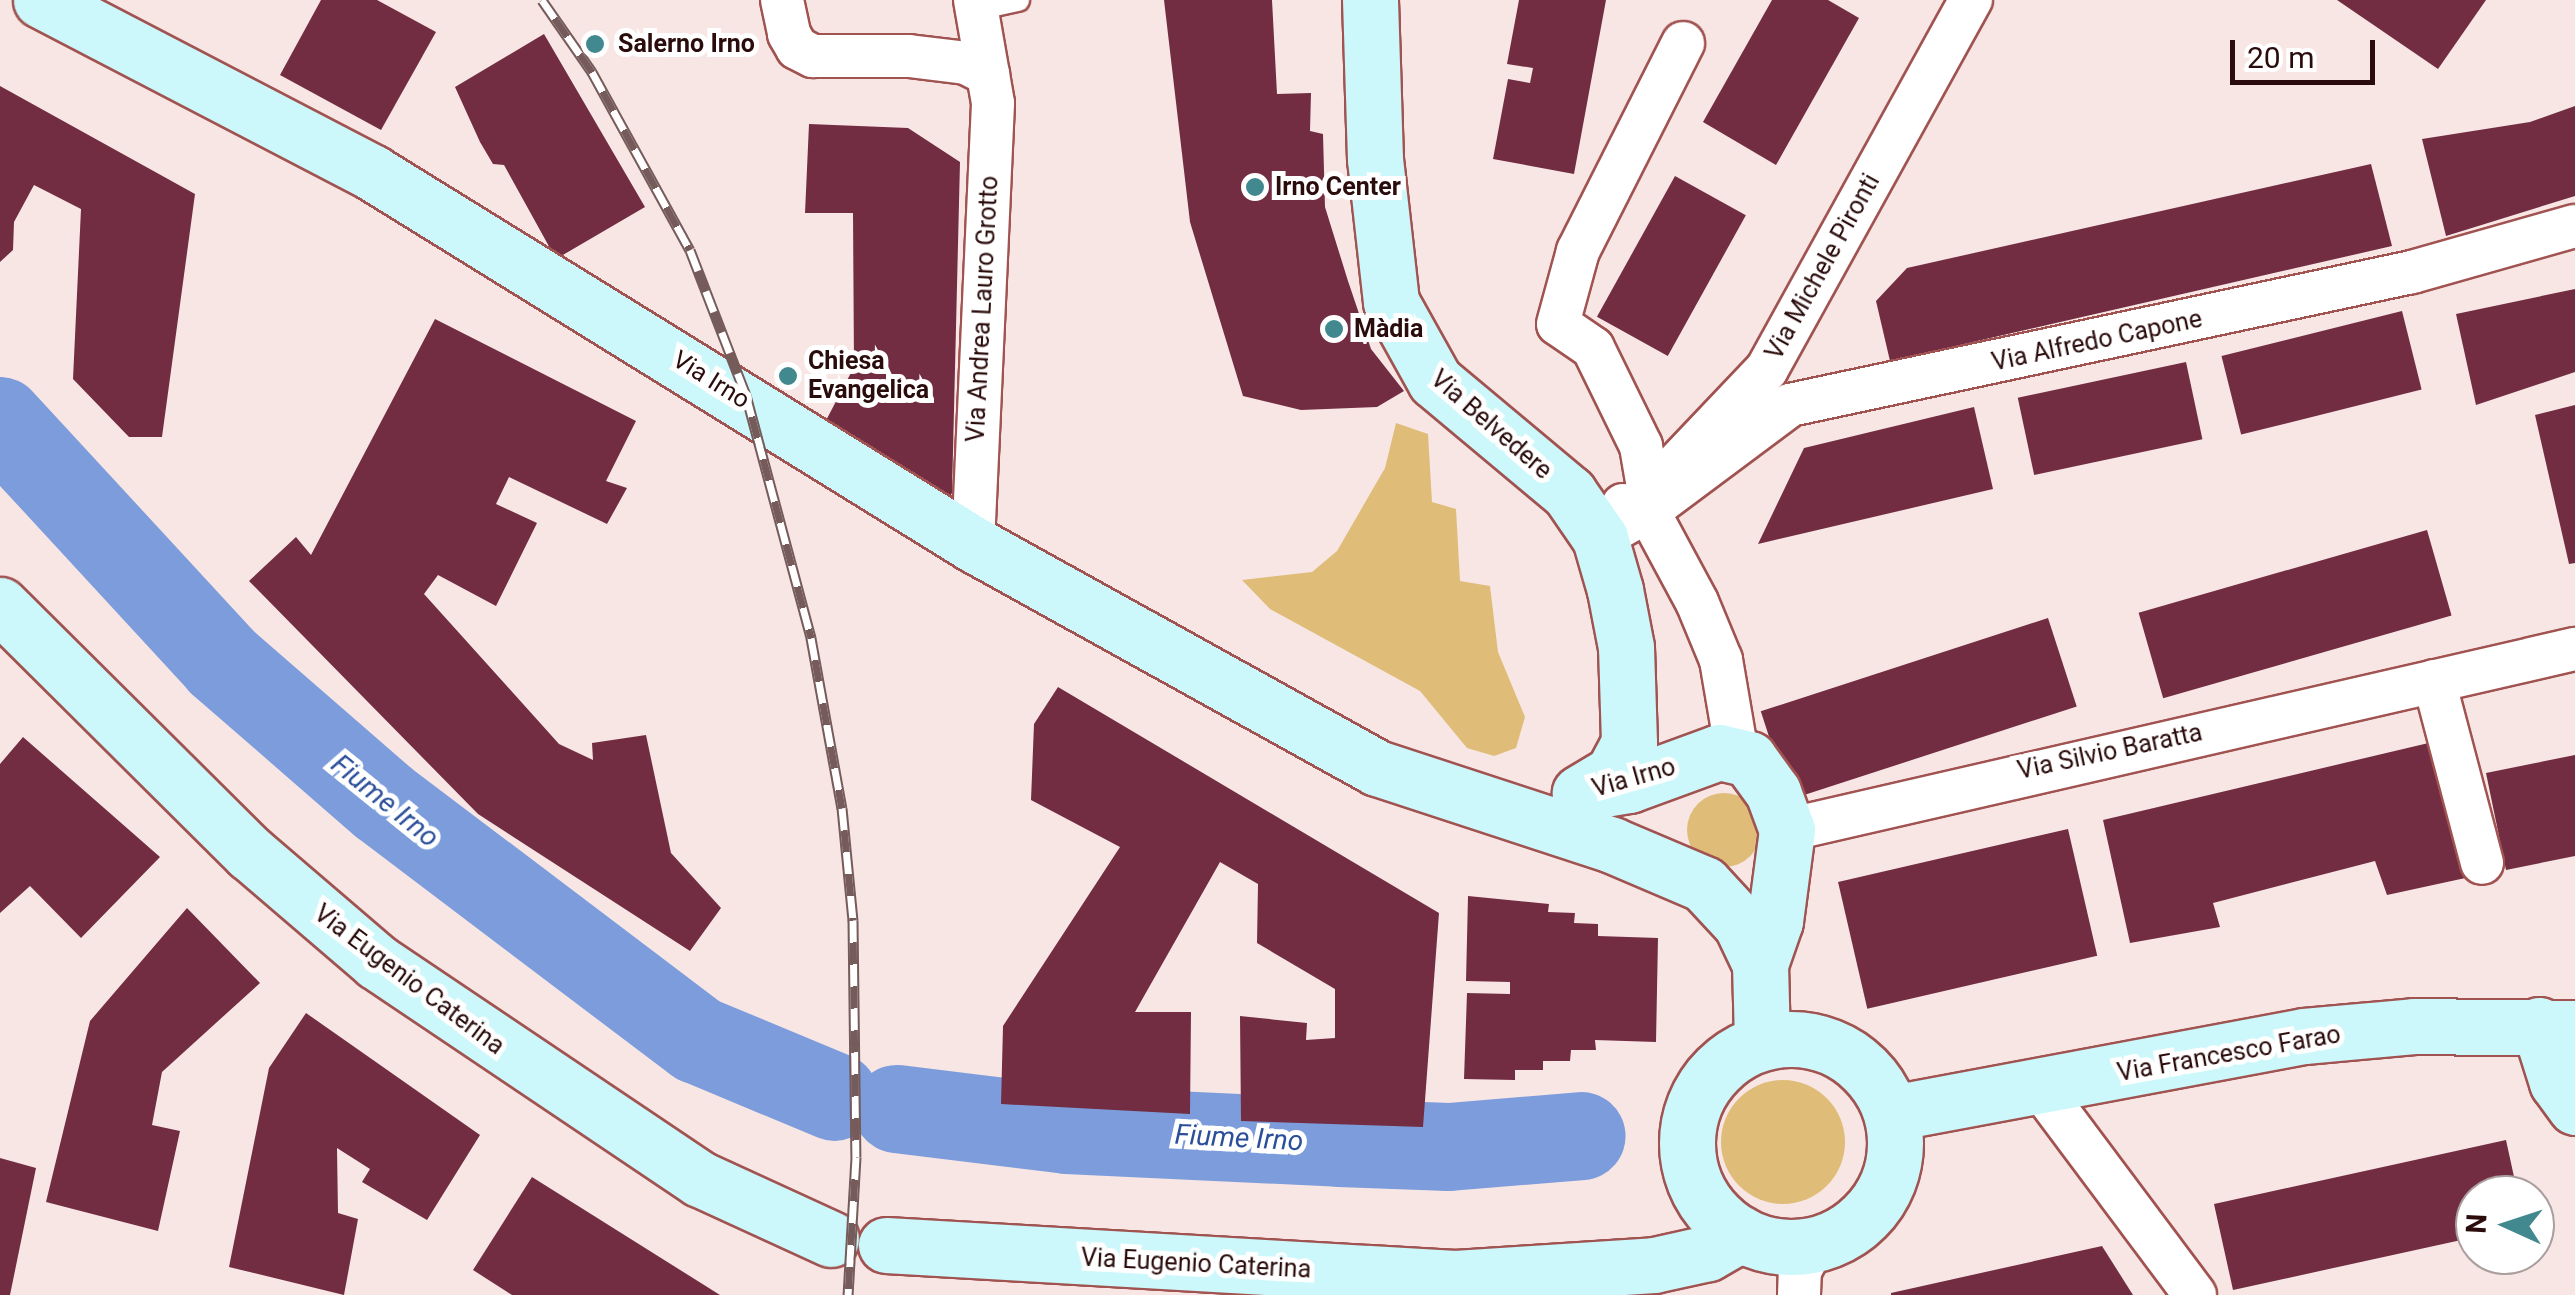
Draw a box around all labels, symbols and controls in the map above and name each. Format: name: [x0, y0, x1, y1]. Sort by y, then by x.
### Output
scale bar: [2235, 20, 2380, 82]
place label: Salerno Irno: [618, 29, 755, 59]
marker: Salerno Irno: [582, 31, 608, 57]
text: 20 m: [2247, 40, 2314, 75]
street label: Via Michele Pironti: [1760, 169, 1886, 365]
place label: Irno Center: [1275, 172, 1401, 202]
street label: Via Andrea Lauro Grotto: [961, 175, 1005, 443]
marker: Irno Center: [1244, 176, 1266, 198]
street label: Via Alfredo Capone: [1989, 304, 2205, 378]
place label: Màdia: [1354, 314, 1423, 344]
marker: Màdia: [1323, 318, 1345, 340]
street label: Via Irno: [667, 345, 755, 415]
place label: Chiesa Evangelica: [808, 347, 929, 406]
street label: Via Belvedere: [1424, 364, 1558, 486]
marker: Chiesa Evangelica: [777, 365, 799, 387]
street label: Via Silvio Baratta: [2015, 718, 2205, 786]
water label: Fiume Irno: [324, 747, 446, 855]
street label: Via Irno: [1589, 752, 1679, 804]
street label: Via Eugenio Caterina: [308, 899, 510, 1061]
street label: Via Francesco Farao: [2115, 1020, 2343, 1088]
water label: Fiume Irno: [1174, 1118, 1304, 1158]
north arrow: [2455, 1175, 2555, 1275]
text: N: [2460, 1213, 2494, 1234]
street label: Via Eugenio Caterina: [1080, 1243, 1312, 1285]

